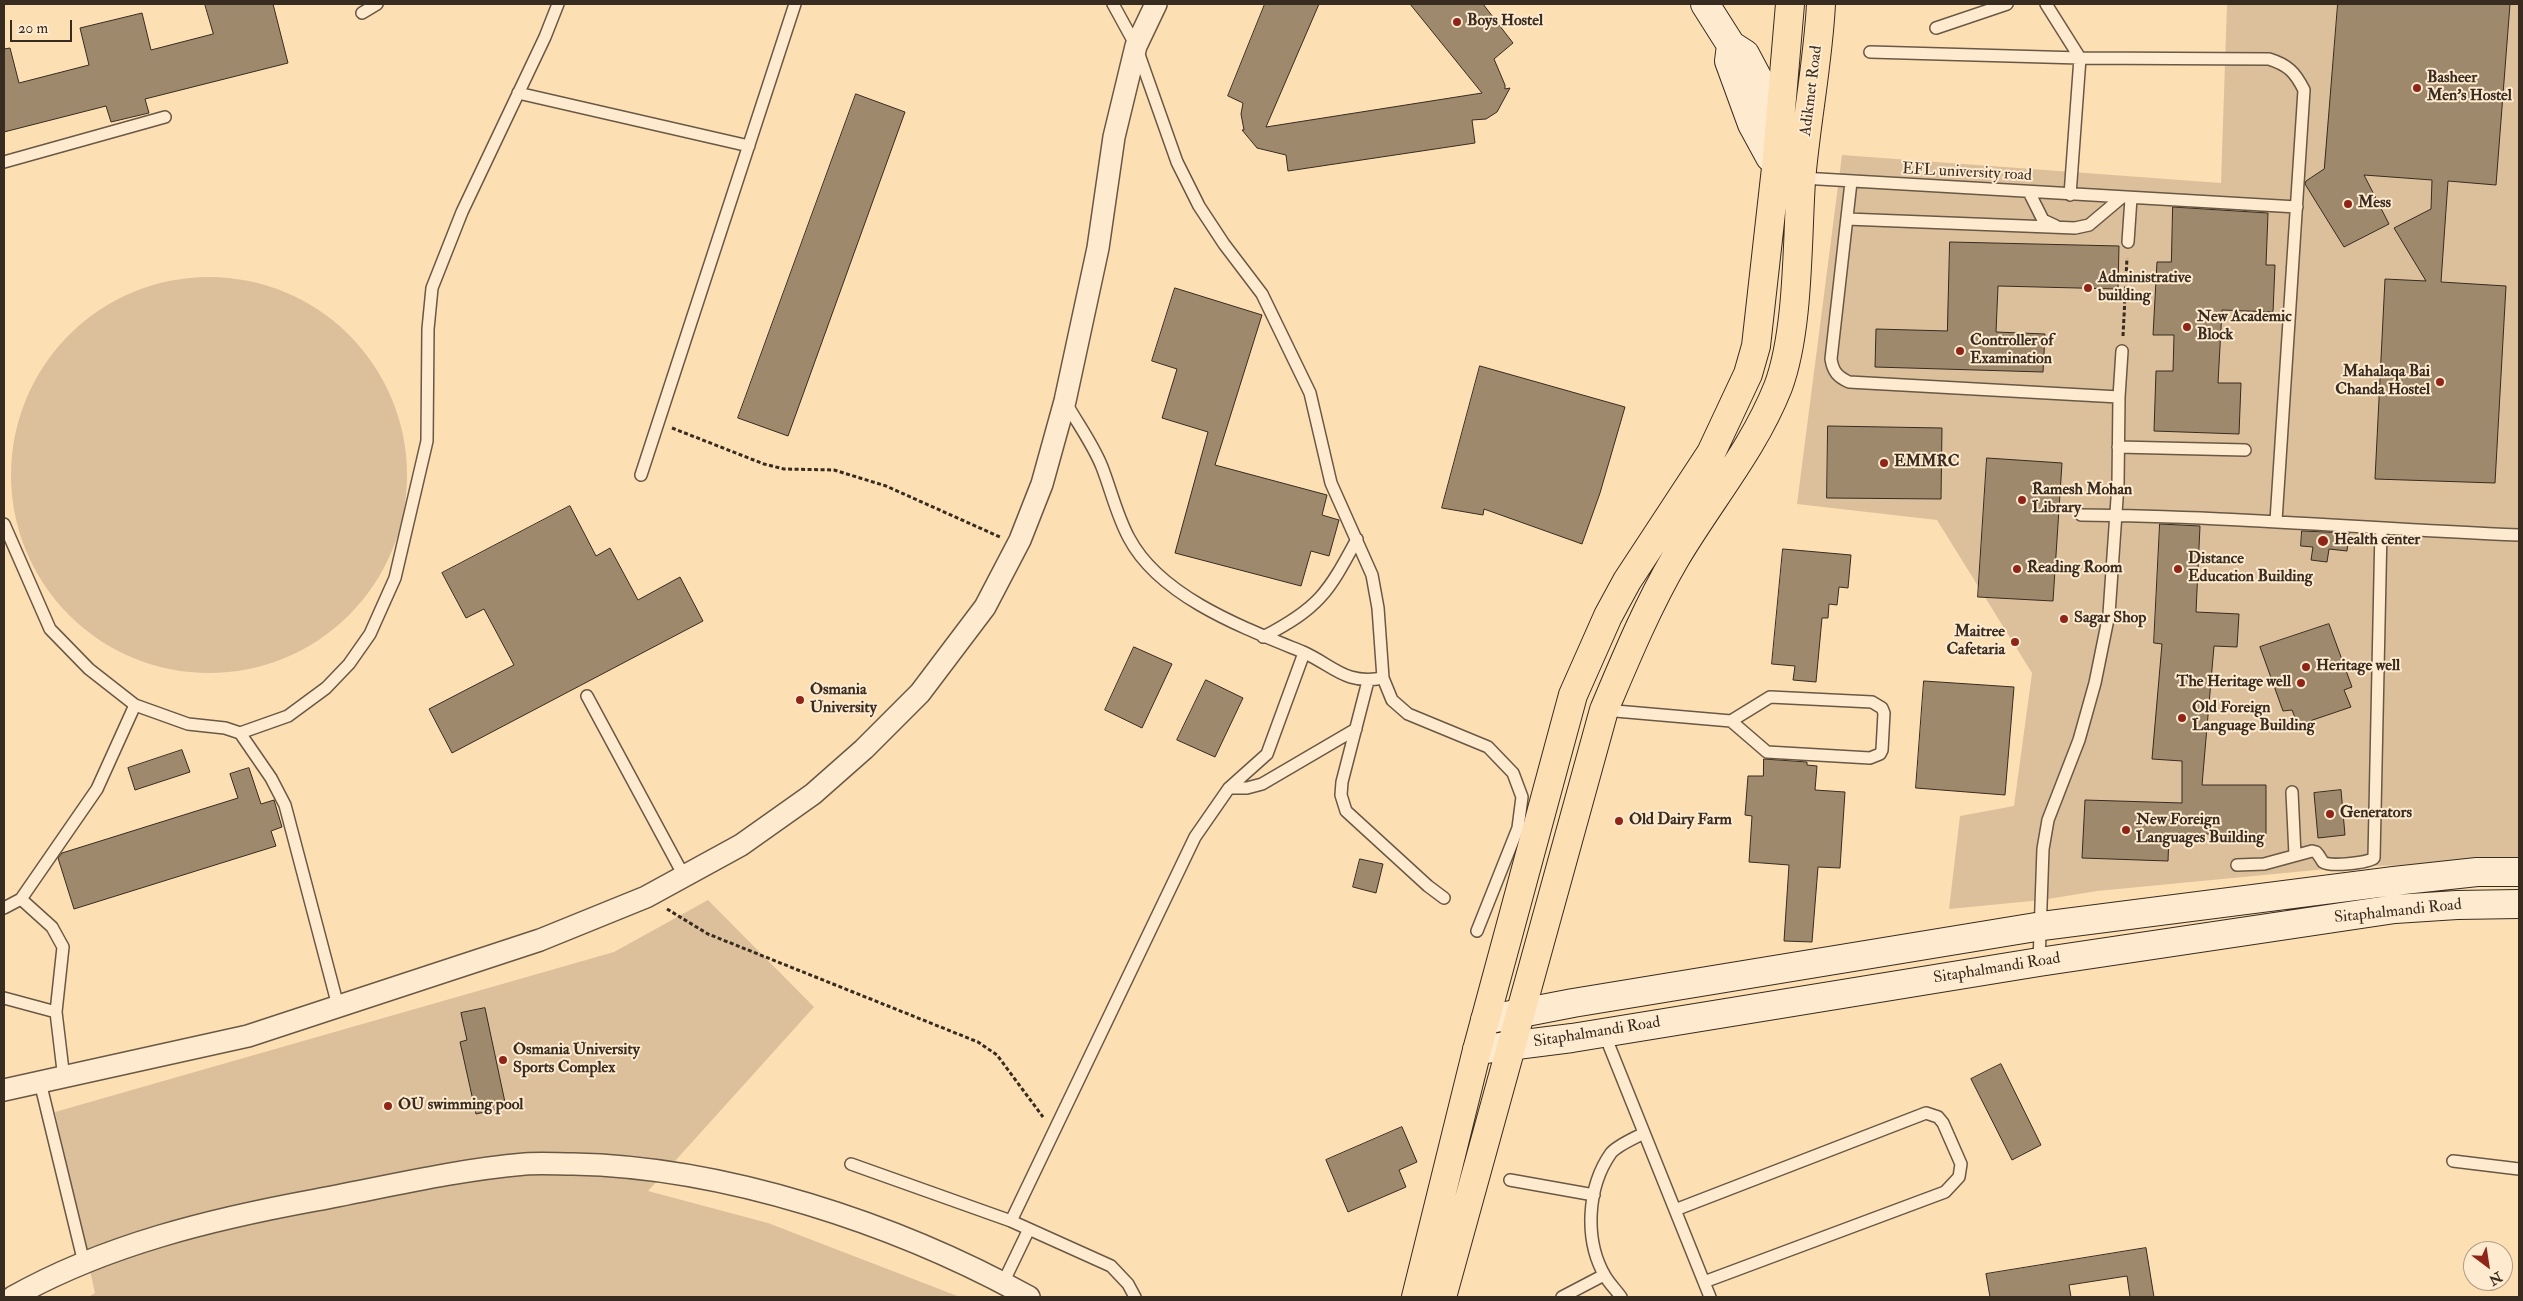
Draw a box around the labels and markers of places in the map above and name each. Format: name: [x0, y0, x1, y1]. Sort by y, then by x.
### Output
place label: Boys Hostel: [1467, 12, 1543, 32]
marker: Boys Hostel: [1451, 16, 1463, 28]
place label: Basheer Men's Hostel: [2427, 69, 2512, 107]
marker: Basheer Men's Hostel: [2411, 82, 2423, 94]
place label: Mess: [2358, 194, 2391, 214]
marker: Mess: [2342, 198, 2354, 210]
place label: Administrative building: [2098, 269, 2191, 307]
marker: Administrative building: [2082, 282, 2094, 294]
place label: New Academic Block: [2197, 308, 2292, 346]
marker: New Academic Block: [2181, 321, 2193, 333]
place label: Controller of Examination: [1970, 332, 2053, 370]
marker: Controller of Examination: [1954, 345, 1966, 357]
place label: Mahalaqa Bai Chanda Hostel: [2335, 363, 2430, 401]
marker: Mahalaqa Bai Chanda Hostel: [2434, 376, 2446, 388]
place label: EMMRC: [1894, 453, 1959, 473]
marker: EMMRC: [1878, 457, 1890, 469]
place label: Ramesh Mohan Library: [2032, 481, 2132, 519]
marker: Ramesh Mohan Library: [2016, 494, 2028, 506]
place label: Health center: [2334, 531, 2420, 551]
marker: Health center: [2316, 534, 2330, 548]
place label: Distance Education Building: [2188, 550, 2313, 588]
place label: Reading Room: [2027, 559, 2122, 579]
marker: Reading Room: [2011, 563, 2023, 575]
marker: Distance Education Building: [2172, 563, 2184, 575]
place label: Sagar Shop: [2074, 609, 2146, 629]
marker: Sagar Shop: [2058, 613, 2070, 625]
place label: Maitree Cafetaria: [1946, 623, 2005, 661]
marker: Maitree Cafetaria: [2009, 636, 2021, 648]
place label: Heritage well: [2316, 657, 2400, 677]
marker: Heritage well: [2300, 661, 2312, 673]
place label: The Heritage well: [2177, 673, 2291, 693]
marker: The Heritage well: [2295, 677, 2307, 689]
place label: Osmania University: [810, 681, 877, 719]
marker: Osmania University: [794, 694, 806, 706]
place label: Old Foreign Language Building: [2192, 699, 2315, 737]
marker: Old Foreign Language Building: [2176, 712, 2188, 724]
place label: Generators: [2340, 804, 2412, 824]
marker: Generators: [2324, 808, 2336, 820]
place label: Old Dairy Farm: [1629, 811, 1732, 831]
place label: New Foreign Languages Building: [2136, 811, 2264, 849]
marker: Old Dairy Farm: [1613, 815, 1625, 827]
marker: New Foreign Languages Building: [2120, 824, 2132, 836]
place label: Osmania University Sports Complex: [513, 1041, 640, 1079]
marker: Osmania University Sports Complex: [497, 1054, 509, 1066]
place label: OU swimming pool: [398, 1096, 523, 1116]
marker: OU swimming pool: [382, 1100, 394, 1112]

